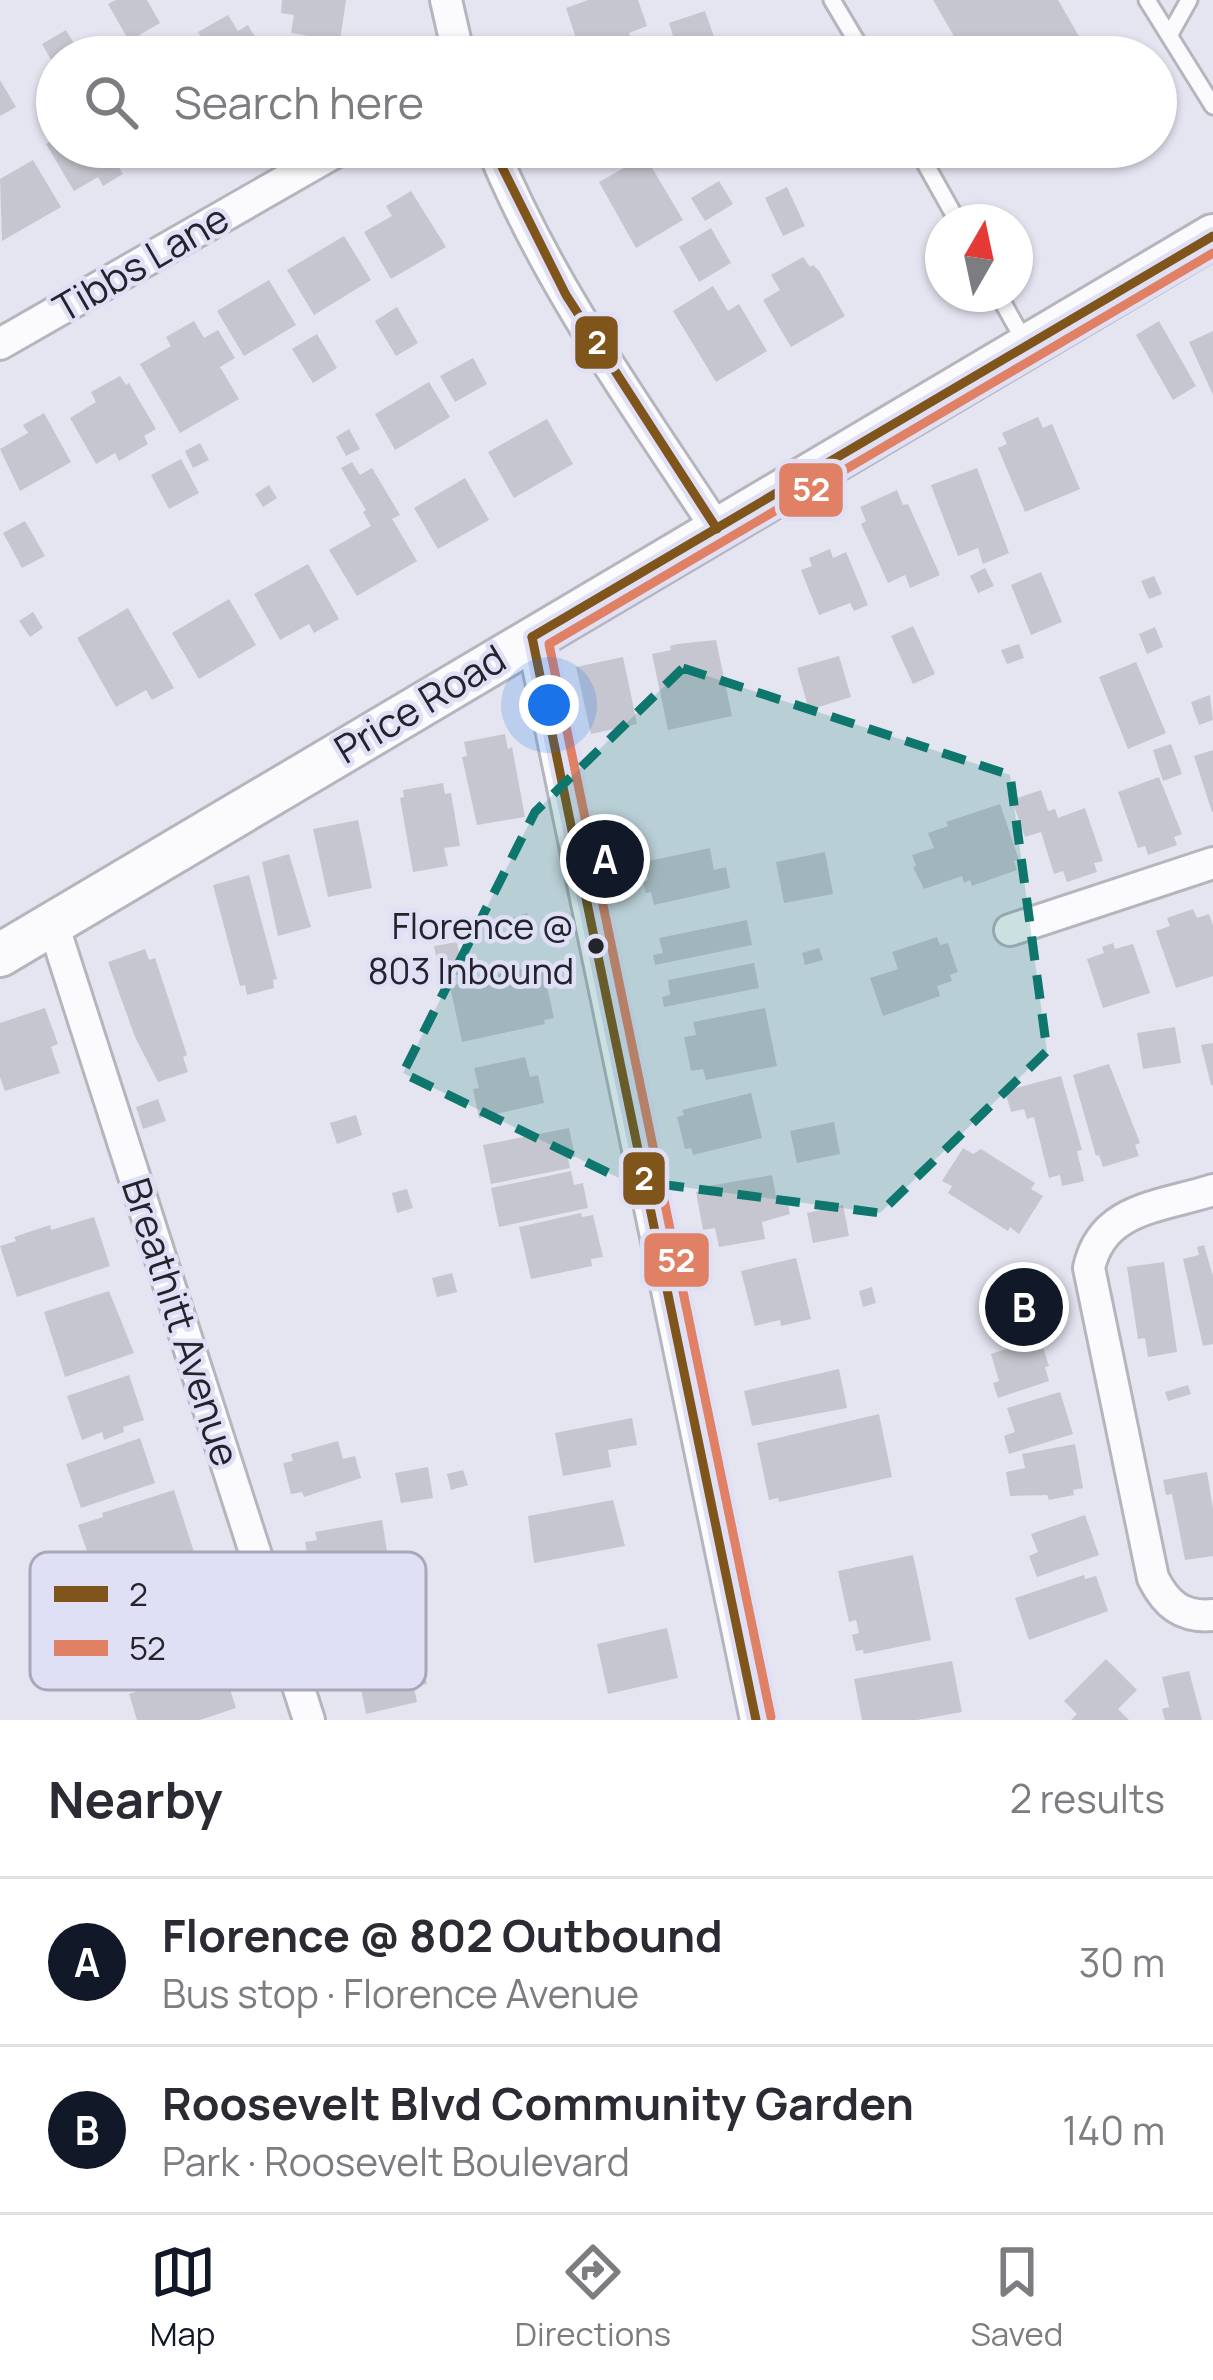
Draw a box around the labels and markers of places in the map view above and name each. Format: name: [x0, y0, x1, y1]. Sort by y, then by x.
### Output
pin: A: [566, 814, 644, 904]
place label: Florence @ 803 Inbound: [368, 901, 574, 995]
marker: Florence @ 803 Inbound: [585, 935, 607, 957]
pin: B: [985, 1262, 1063, 1352]

